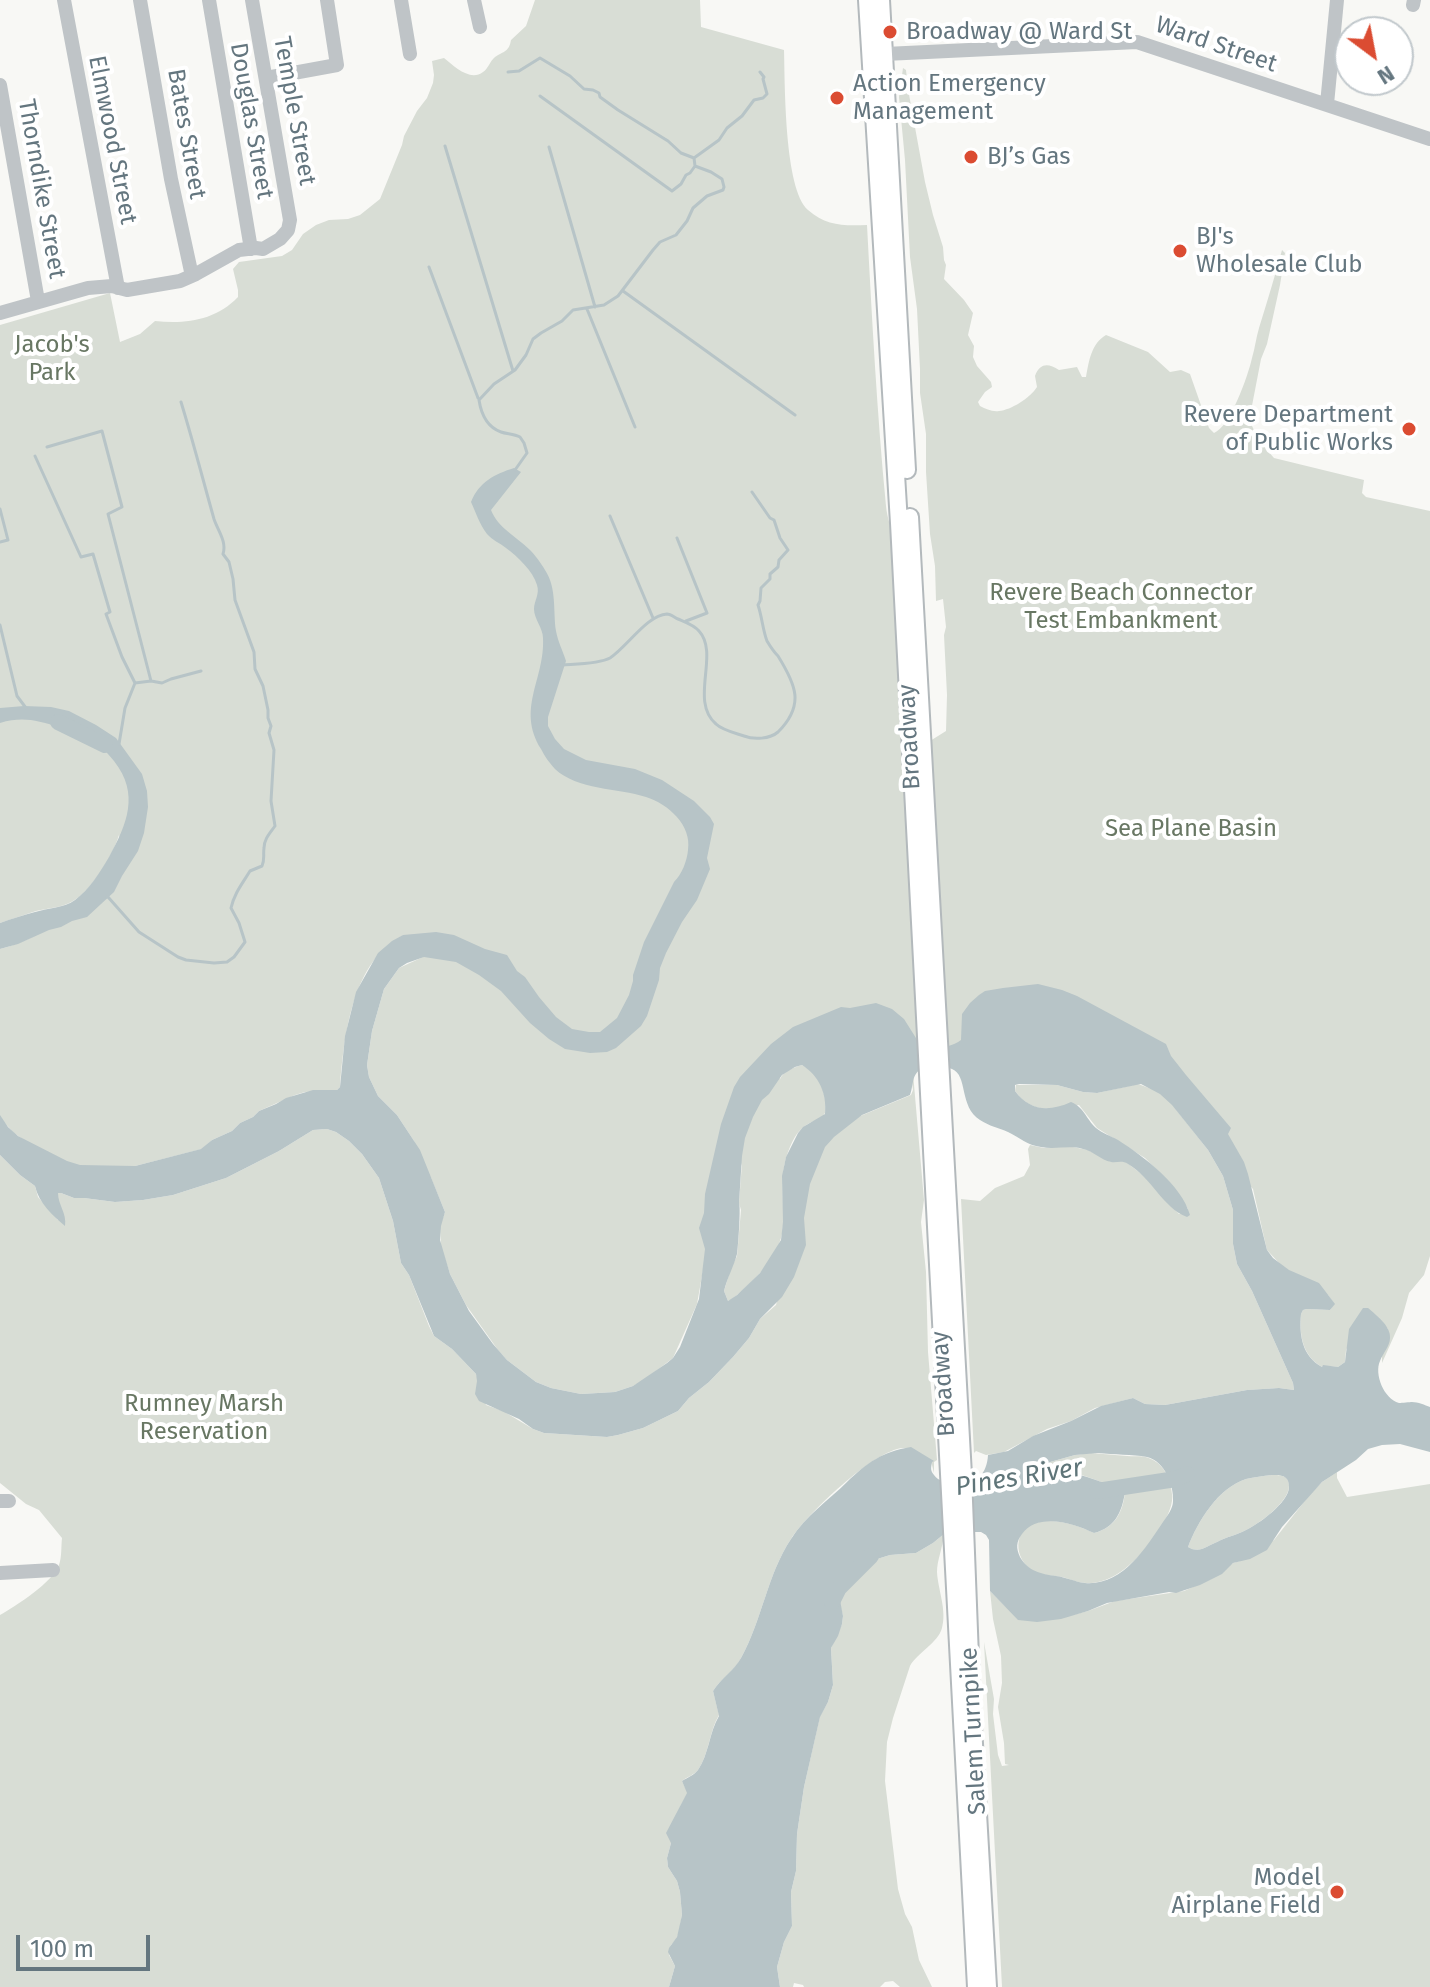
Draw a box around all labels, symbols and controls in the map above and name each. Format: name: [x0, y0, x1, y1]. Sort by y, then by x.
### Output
street label: Ward Street: [1151, 11, 1281, 79]
north arrow: [1334, 16, 1414, 96]
place label: Broadway @ Ward St: [906, 18, 1132, 46]
marker: Broadway @ Ward St: [881, 23, 899, 41]
street label: Temple Street: [267, 34, 321, 188]
street label: Douglas Street: [223, 41, 279, 201]
street label: Elmwood Street: [82, 53, 142, 227]
text: N: [1373, 60, 1399, 90]
street label: Bates Street: [160, 67, 212, 201]
place label: Action Emergency Management: [853, 70, 1046, 126]
marker: Action Emergency Management: [828, 89, 846, 107]
street label: Thorndike Street: [11, 97, 71, 281]
place label: BJ’s Gas: [987, 143, 1070, 171]
marker: BJ’s Gas: [962, 148, 980, 166]
place label: BJ's Wholesale Club: [1196, 223, 1362, 279]
marker: BJ's Wholesale Club: [1171, 242, 1189, 260]
park label: Jacob's Park: [14, 331, 90, 387]
place label: Revere Department of Public Works: [1183, 401, 1393, 457]
marker: Revere Department of Public Works: [1400, 420, 1418, 438]
park label: Revere Beach Connector Test Embankment: [989, 579, 1253, 635]
street label: Broadway: [893, 683, 927, 791]
park label: Sea Plane Basin: [1105, 815, 1277, 843]
street label: Broadway: [926, 1330, 962, 1438]
park label: Rumney Marsh Reservation: [124, 1390, 284, 1446]
water label: Pines River: [953, 1453, 1085, 1503]
street label: Salem Turnpike: [955, 1646, 993, 1816]
place label: Model Airplane Field: [1171, 1864, 1321, 1920]
marker: Model Airplane Field: [1328, 1883, 1346, 1901]
scale bar: [20, 1919, 154, 1969]
text: 100 m: [30, 1935, 94, 1963]

